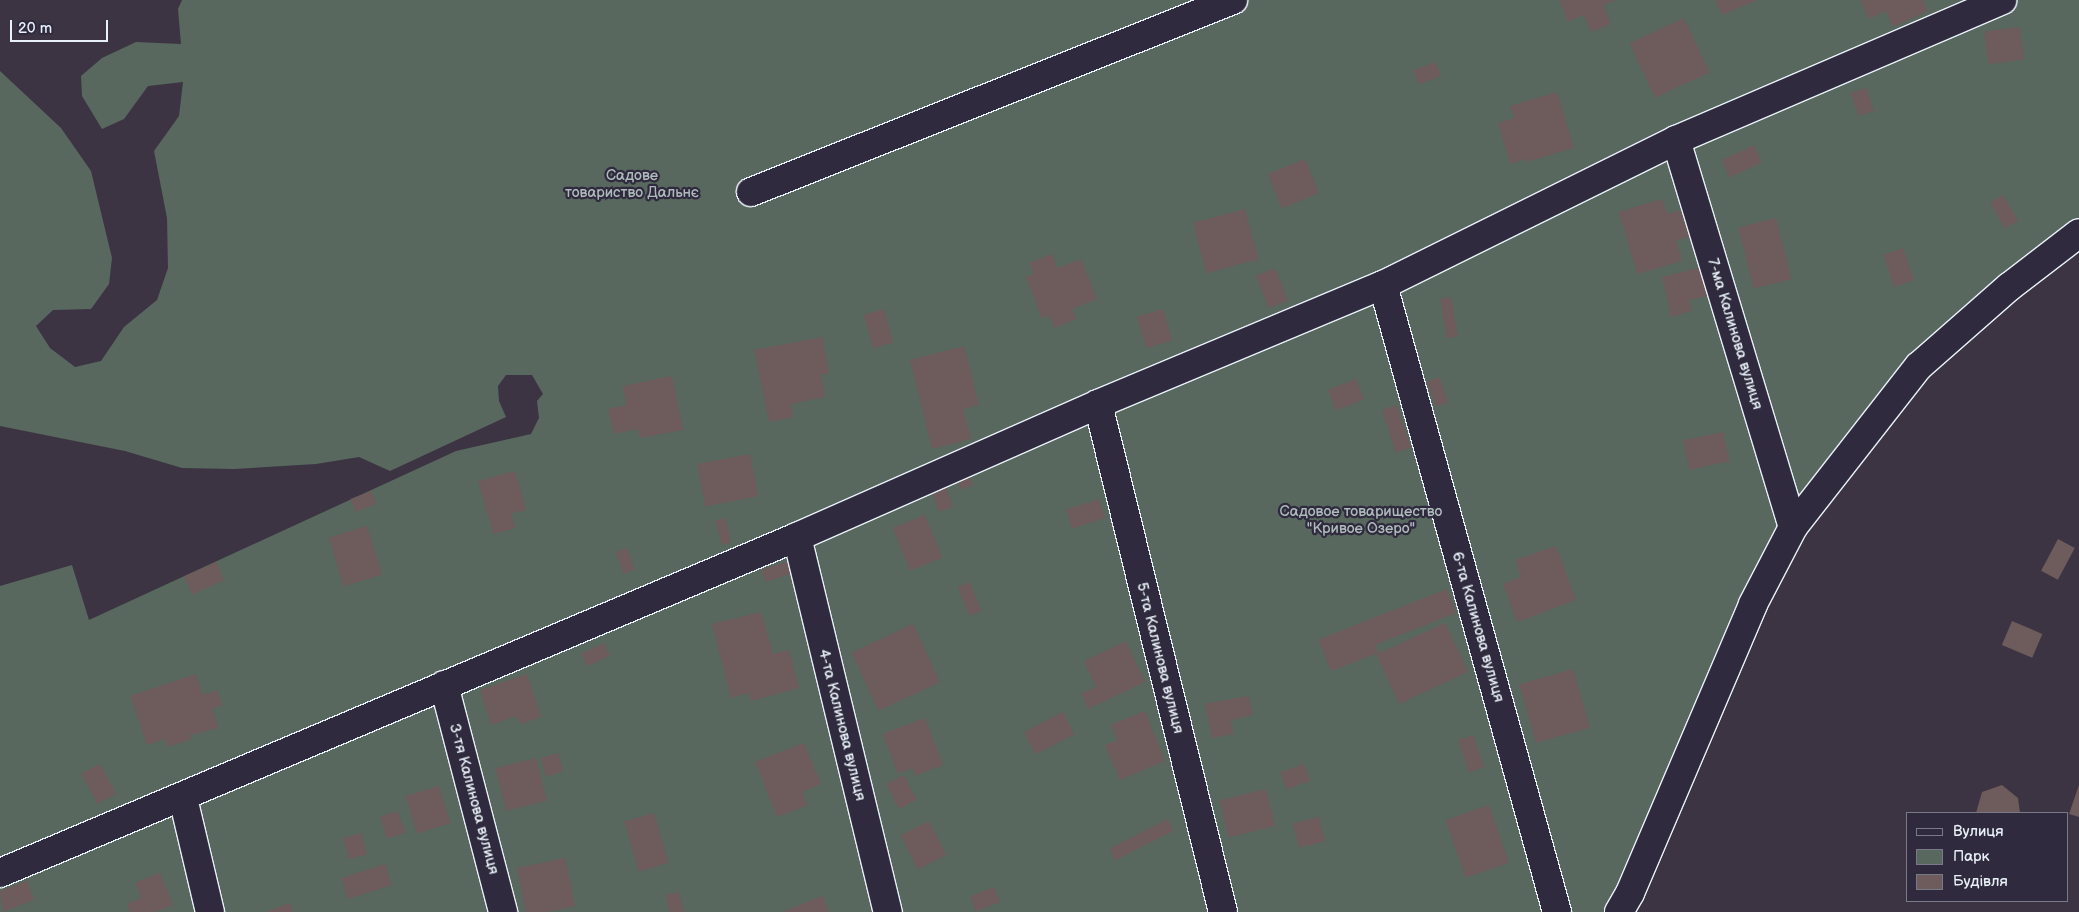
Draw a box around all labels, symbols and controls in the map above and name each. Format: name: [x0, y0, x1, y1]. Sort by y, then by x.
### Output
scale bar: [12, 10, 110, 42]
text: 20 m: [18, 19, 52, 38]
park label: Садове товариство Дальнє: [565, 166, 699, 201]
street label: 7-ма Калинова вулиця: [1703, 256, 1767, 412]
park label: Садовое товарищество "Кривое Озеро": [1280, 502, 1442, 537]
street label: 6-та Калинова вулиця: [1448, 550, 1508, 704]
street label: 5-та Калинова вулиця: [1133, 581, 1187, 735]
street label: 4-та Калинова вулиця: [814, 647, 870, 803]
street label: 3-тя Калинова вулиця: [445, 722, 503, 876]
legend: [1906, 812, 2069, 902]
text: Вулиця: [1953, 822, 2004, 841]
text: Парк: [1953, 847, 1990, 866]
text: Будівля: [1953, 872, 2008, 891]

